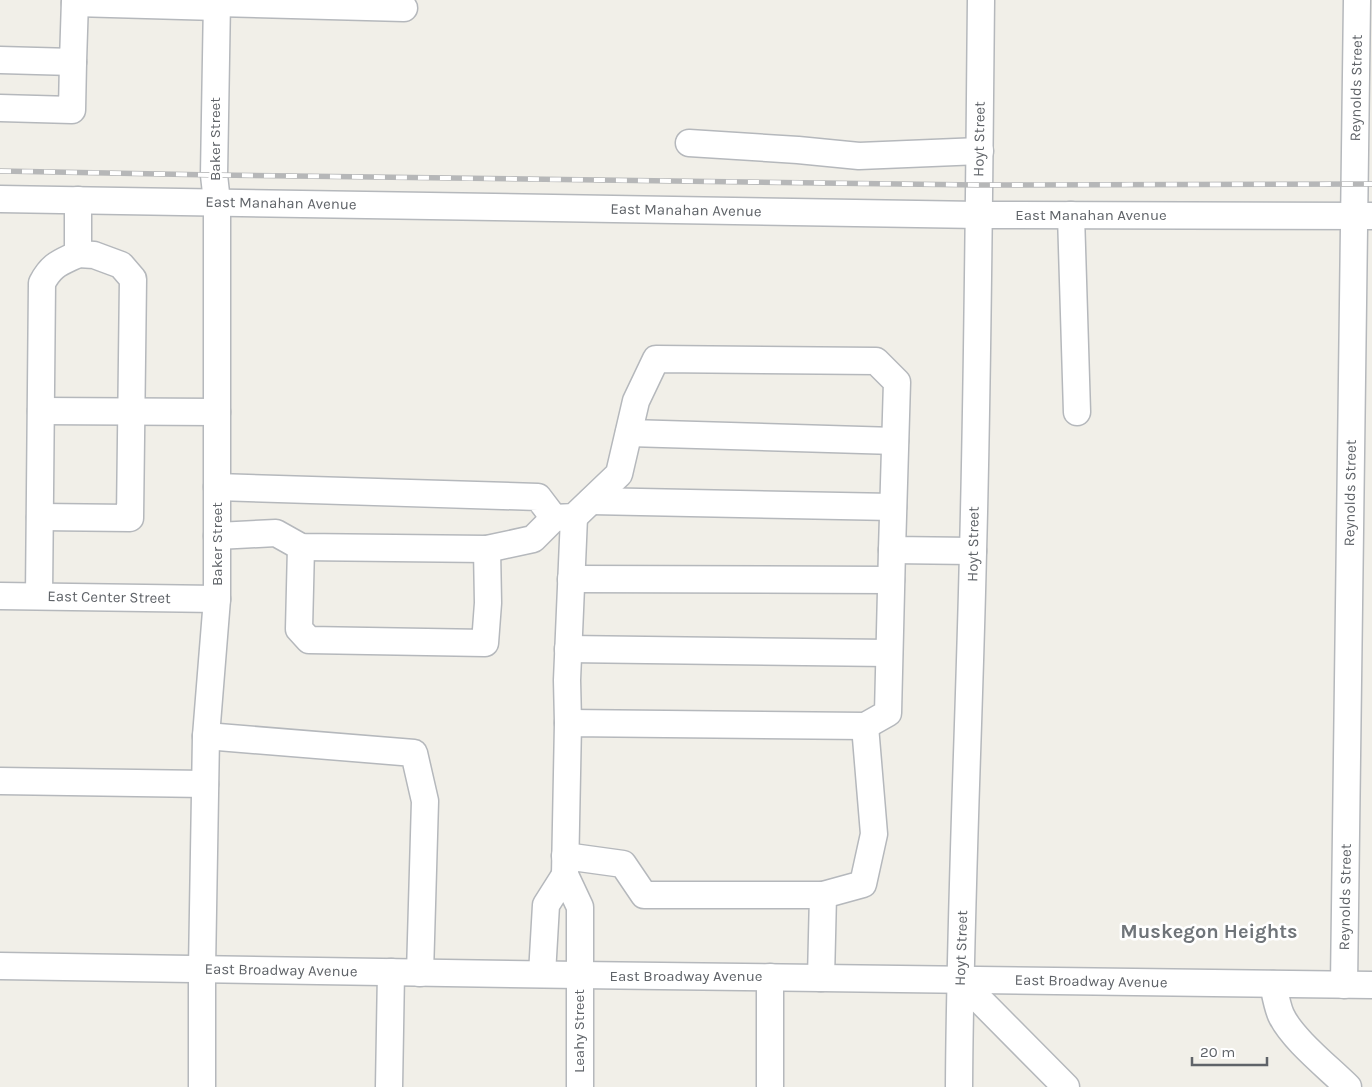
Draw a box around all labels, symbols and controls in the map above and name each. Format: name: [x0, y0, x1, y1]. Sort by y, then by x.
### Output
street label: Reynolds Street: [1346, 34, 1366, 142]
street label: Baker Street: [206, 97, 224, 181]
street label: Hoyt Street: [969, 101, 989, 177]
street label: East Manahan Avenue: [205, 193, 357, 213]
street label: East Manahan Avenue: [610, 200, 762, 220]
street label: East Manahan Avenue: [1015, 206, 1167, 224]
street label: Reynolds Street: [1340, 439, 1360, 547]
street label: Baker Street: [208, 502, 226, 586]
street label: Hoyt Street: [963, 506, 983, 582]
street label: East Center Street: [47, 587, 171, 607]
street label: Reynolds Street: [1335, 843, 1355, 951]
street label: Hoyt Street: [951, 910, 971, 986]
district label: Muskegon Heights: [1120, 920, 1298, 943]
street label: East Broadway Avenue: [204, 960, 358, 980]
street label: East Broadway Avenue: [610, 967, 762, 985]
street label: East Broadway Avenue: [1014, 971, 1168, 991]
street label: Leahy Street: [570, 989, 588, 1073]
scale bar: [1192, 1034, 1267, 1066]
text: 20 m: [1200, 1043, 1235, 1061]

